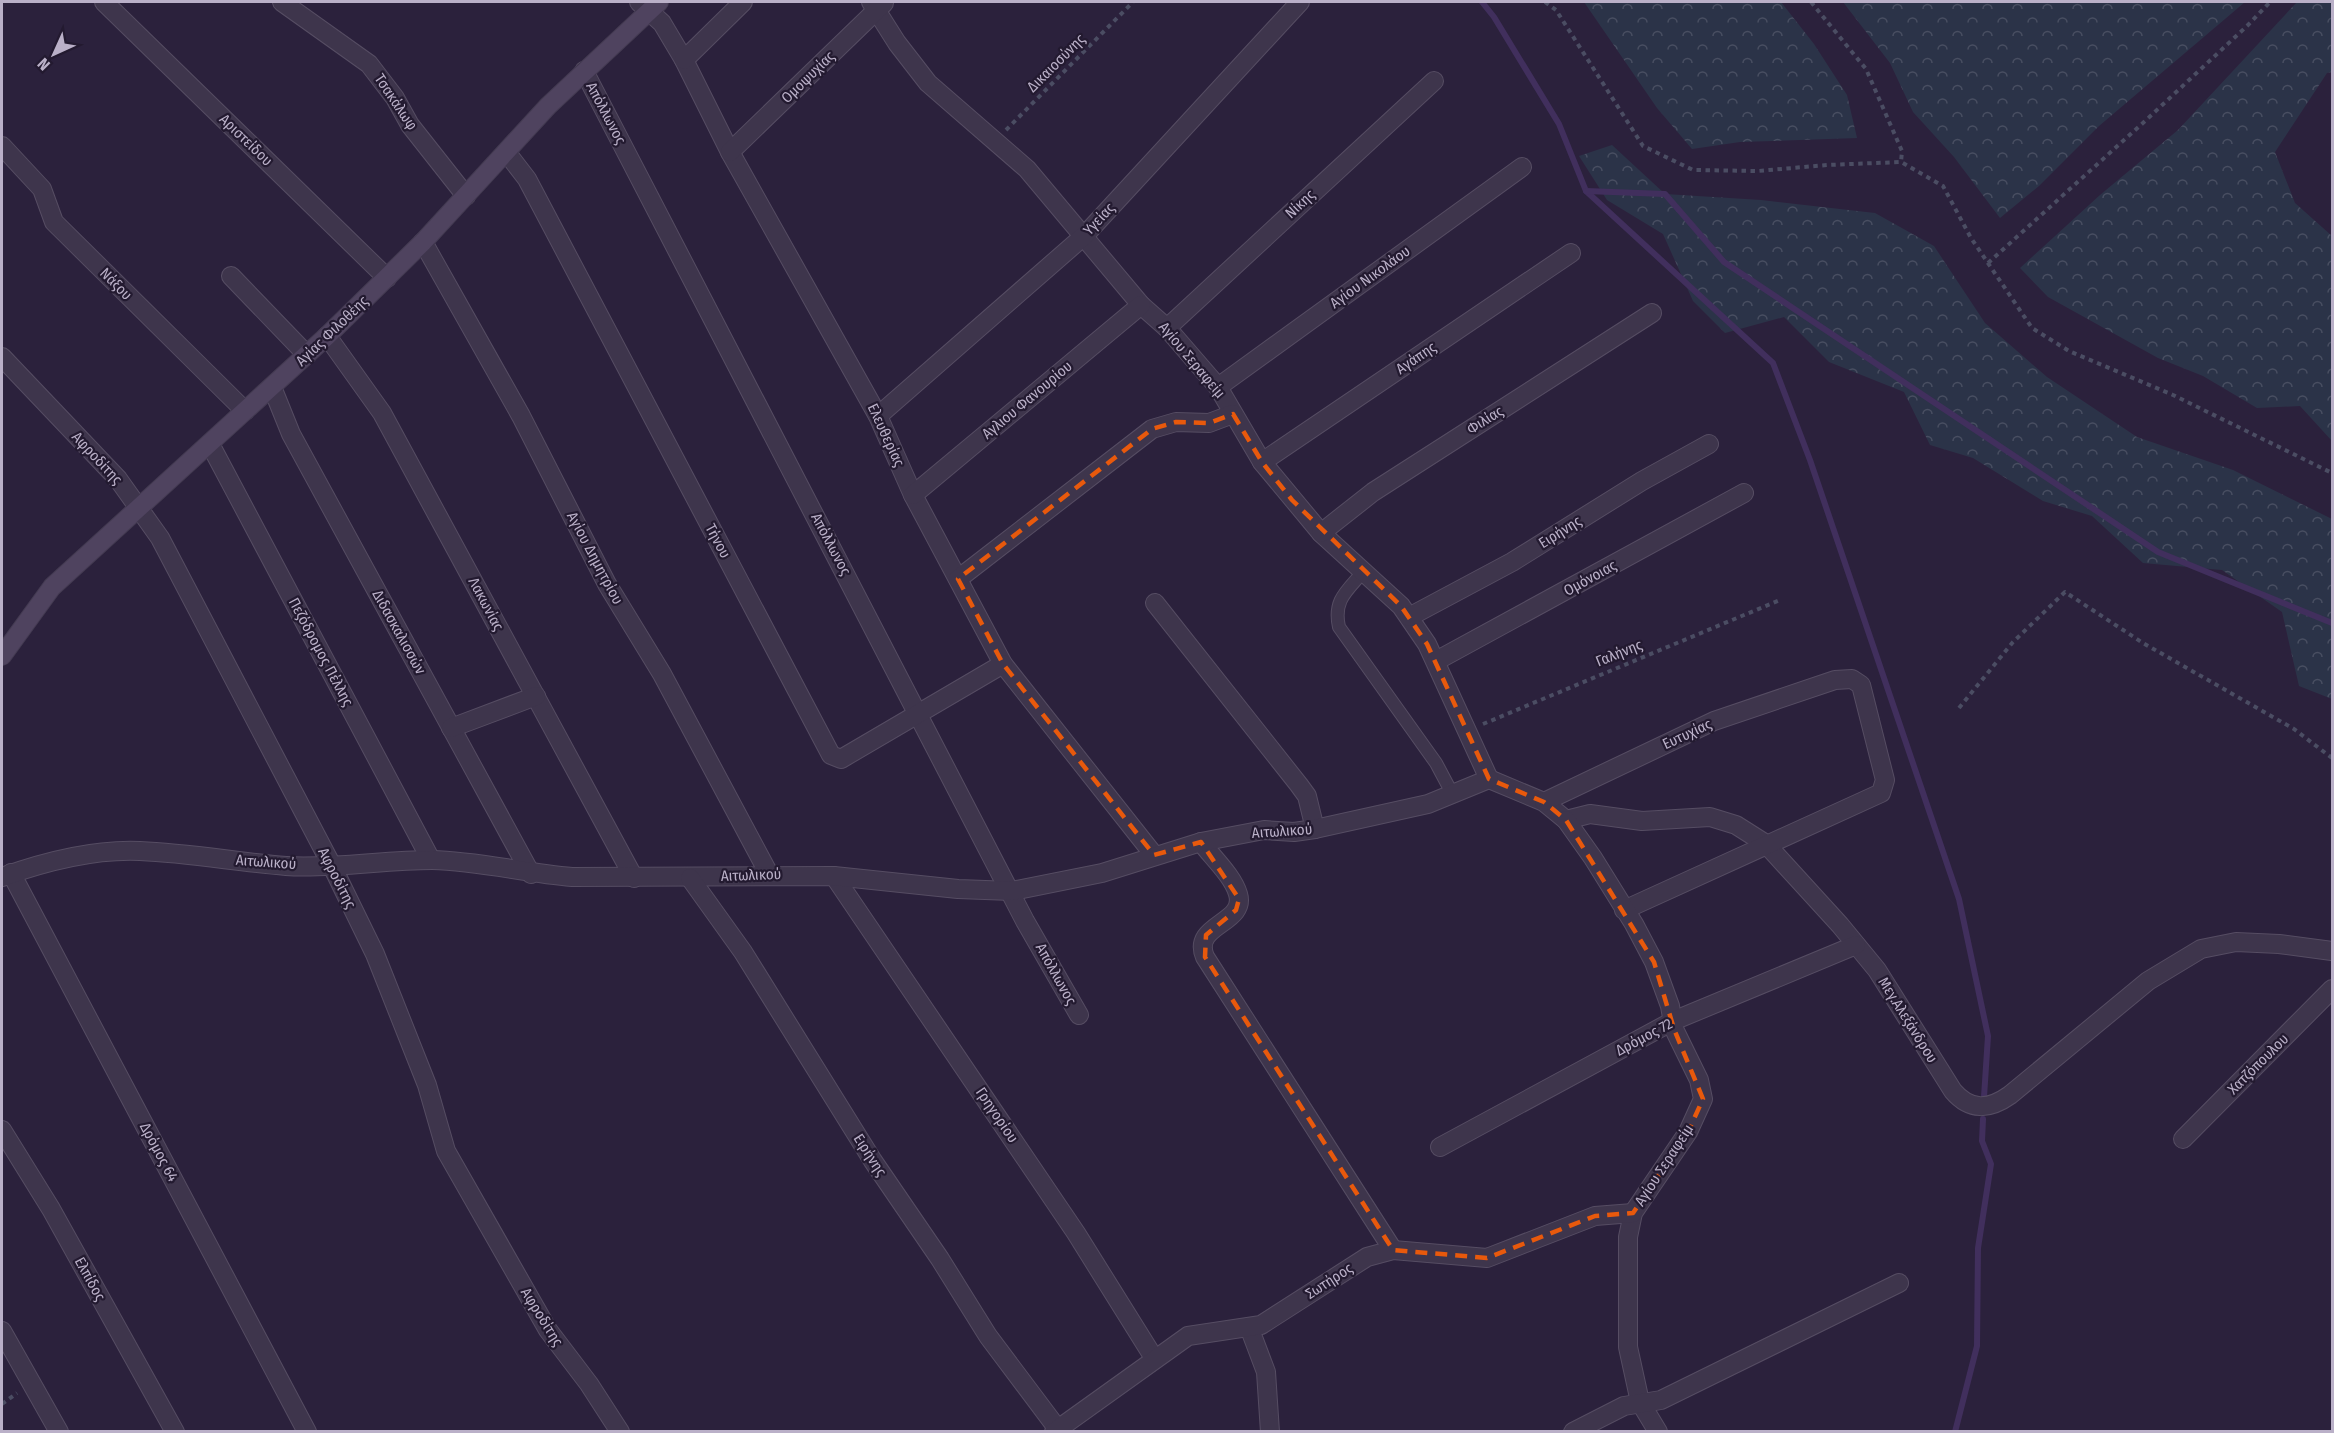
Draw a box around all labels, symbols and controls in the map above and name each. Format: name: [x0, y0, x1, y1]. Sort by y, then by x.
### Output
north arrow: [24, 24, 84, 84]
street label: Δικαιοσύνης: [1023, 30, 1089, 96]
street label: Ομοψυχίας: [778, 47, 839, 107]
text: N: [34, 54, 54, 74]
street label: Τσακάλωφ: [371, 70, 421, 134]
street label: Απόλλωνος: [582, 79, 630, 148]
street label: Αριστείδου: [216, 110, 276, 170]
street label: Νίκης: [1281, 185, 1319, 222]
street label: Υγείας: [1080, 199, 1119, 239]
street label: Αγίου Νικολάου: [1326, 242, 1414, 312]
street label: Νάξου: [96, 264, 136, 304]
street label: Αγίας Φιλοθέης: [292, 292, 372, 370]
street label: Αγίου Σεραφείμ: [1155, 318, 1229, 402]
street label: Αγάπης: [1392, 338, 1440, 378]
street label: Αγλιου Φανουρίου: [978, 357, 1076, 443]
street label: Ελευθερίας: [864, 401, 909, 470]
street label: Φιλίας: [1464, 402, 1507, 438]
street label: Αφροδίτης: [68, 428, 126, 489]
street label: Αγίου Δημητρίου: [563, 509, 627, 607]
street label: Απόλλωνος: [807, 510, 855, 579]
street label: Ειρήνης: [1535, 512, 1585, 552]
street label: Τήνου: [702, 521, 734, 561]
street label: Ομόνοιας: [1560, 556, 1620, 600]
street label: Λακωνίας: [464, 574, 508, 634]
street label: Διδασκαλισσών: [368, 587, 430, 678]
street label: Πεζόδρομος Πέλλης: [285, 595, 357, 710]
street label: Γαλήνης: [1593, 635, 1646, 670]
street label: Ευτυχίας: [1660, 715, 1715, 753]
street label: Αιτωλικού: [1251, 820, 1313, 842]
street label: Αφροδίτης: [314, 845, 360, 912]
street label: Αιτωλικού: [235, 851, 297, 873]
street label: Αιτωλικού: [720, 865, 782, 885]
street label: Απόλλωνος: [1032, 940, 1081, 1009]
street label: Μεγ.Αλεξάνδρου: [1874, 974, 1942, 1066]
street label: Δρόμος 72: [1612, 1014, 1676, 1060]
street label: Χατζόπουλου: [2224, 1030, 2292, 1098]
street label: Γρηγορίου: [972, 1084, 1022, 1146]
street label: Δρόμος 64: [136, 1119, 182, 1185]
street label: Αγίου Σεραφείμ: [1631, 1121, 1697, 1209]
street label: Ειρήνης: [850, 1130, 891, 1180]
street label: Ελπίδος: [71, 1254, 110, 1305]
street label: Σωτήρος: [1302, 1259, 1357, 1303]
street label: Αφροδίτης: [517, 1284, 567, 1350]

